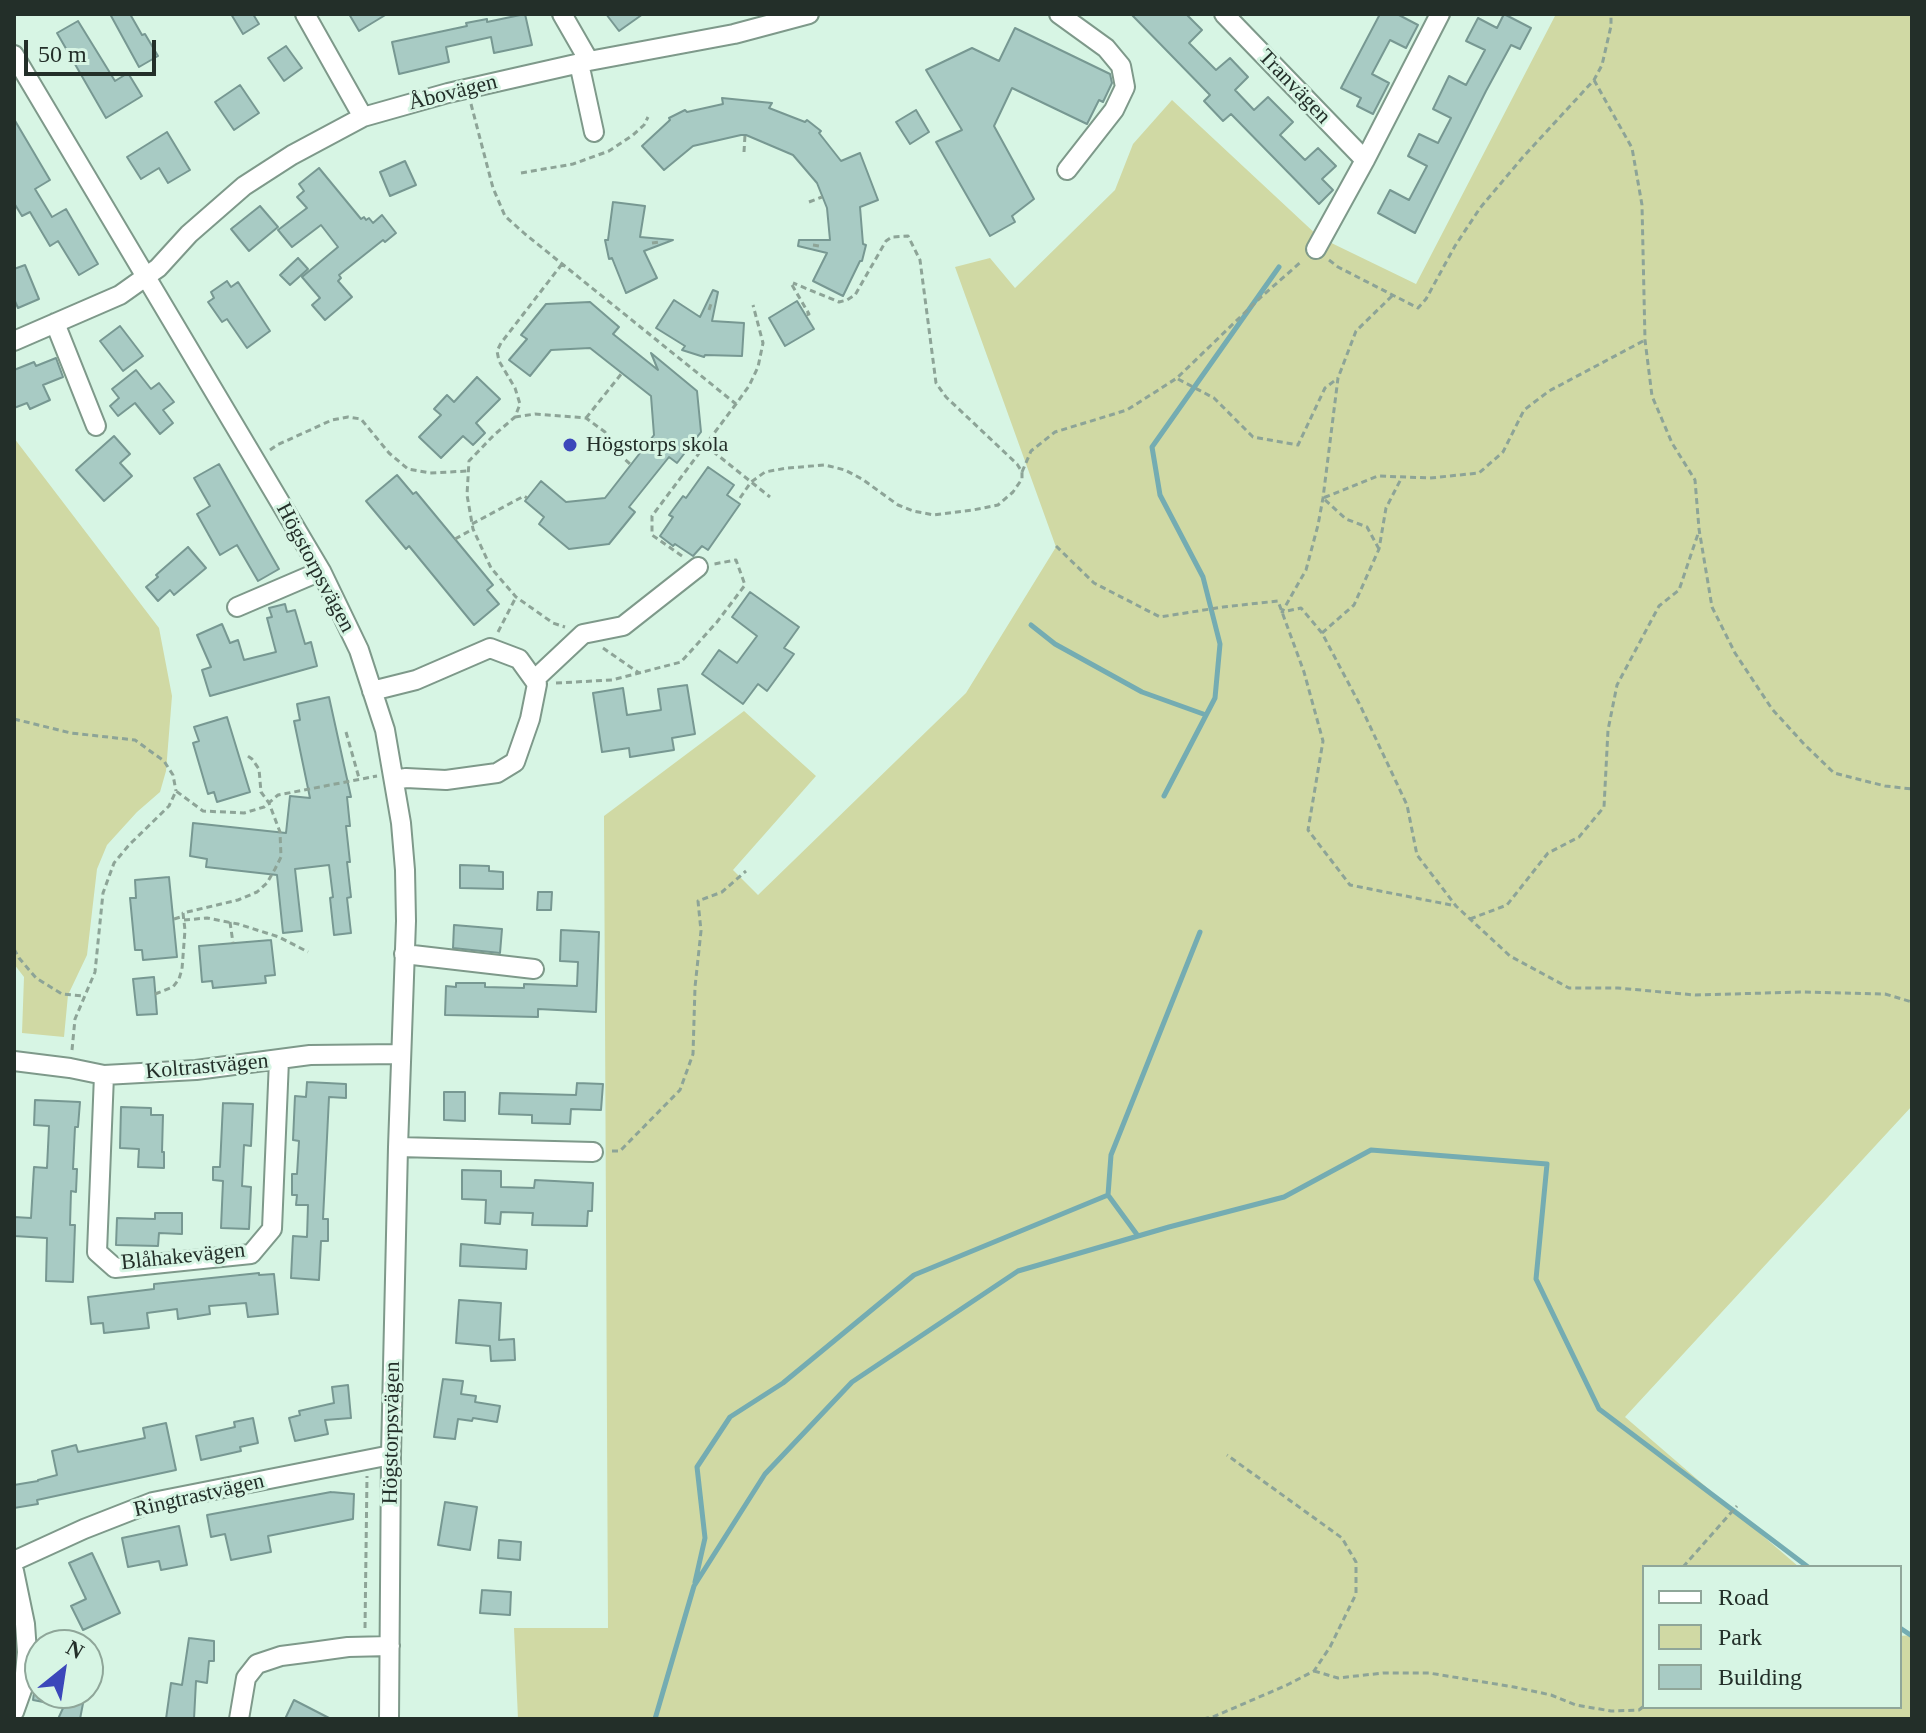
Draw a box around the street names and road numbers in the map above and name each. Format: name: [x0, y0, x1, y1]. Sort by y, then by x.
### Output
street label: Tranvägen: [1252, 44, 1336, 130]
street label: Åbovägen: [406, 69, 500, 117]
street label: Högstorpsvägen: [270, 499, 360, 637]
street label: Koltrastvägen: [144, 1048, 270, 1086]
street label: Blåhakevägen: [120, 1237, 246, 1277]
street label: Högstorpsvägen: [378, 1361, 406, 1505]
street label: Ringtrastvägen: [131, 1468, 267, 1524]

